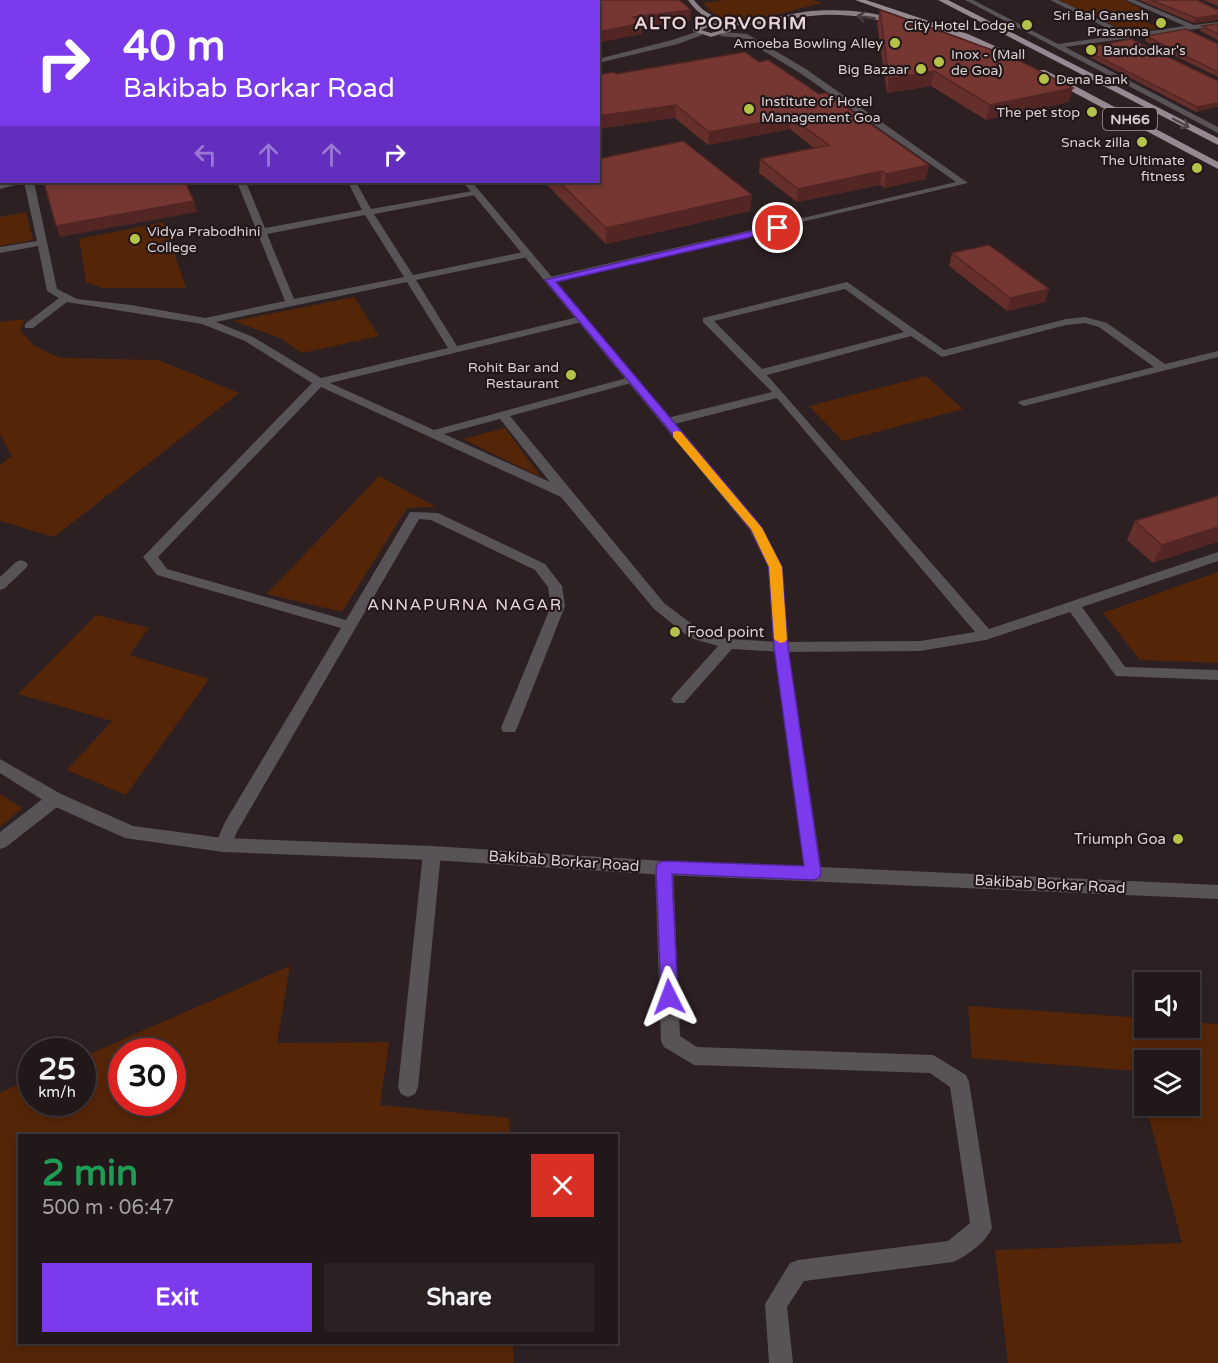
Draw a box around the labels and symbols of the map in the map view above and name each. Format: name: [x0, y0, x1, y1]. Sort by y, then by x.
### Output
place label: Sri Bal Ganesh Prasanna: [1053, 7, 1149, 40]
one-way arrow: [857, 11, 877, 22]
district label: ALTO PORVORIM: [634, 12, 808, 34]
marker: Sri Bal Ganesh Prasanna: [1154, 16, 1168, 30]
place label: City Hotel Lodge: [904, 17, 1015, 34]
marker: City Hotel Lodge: [1020, 18, 1034, 32]
place label: Amoeba Bowling Alley: [733, 35, 883, 52]
marker: Amoeba Bowling Alley: [888, 36, 902, 50]
place label: Bandodkar's: [1103, 42, 1186, 59]
marker: Bandodkar's: [1084, 43, 1098, 57]
place label: Inox - (Mall de Goa): [951, 46, 1025, 79]
marker: Inox - (Mall de Goa): [932, 55, 946, 69]
place label: Big Bazaar: [838, 61, 910, 78]
marker: Big Bazaar: [914, 62, 928, 76]
place label: Dena Bank: [1056, 71, 1128, 88]
marker: Dena Bank: [1037, 72, 1051, 86]
place label: Institute of Hotel Management Goa: [761, 93, 881, 126]
marker: Institute of Hotel Management Goa: [742, 102, 756, 116]
place label: The pet stop: [996, 104, 1080, 121]
marker: The pet stop: [1085, 105, 1099, 119]
road number: NH66: [1103, 108, 1157, 130]
one-way arrow: [1172, 117, 1189, 129]
place label: Snack zilla: [1061, 134, 1130, 151]
marker: Snack zilla: [1135, 135, 1149, 149]
place label: The Ultimate fitness: [1100, 152, 1185, 185]
marker: The Ultimate fitness: [1190, 161, 1204, 175]
pin: [752, 202, 803, 253]
place label: Vidya Prabodhini College: [147, 223, 261, 256]
marker: Vidya Prabodhini College: [128, 232, 142, 246]
place label: Rohit Bar and Restaurant: [468, 359, 560, 392]
marker: Rohit Bar and Restaurant: [564, 368, 578, 382]
district label: ANNAPURNA NAGAR: [367, 595, 563, 615]
place label: Food point: [687, 623, 764, 641]
marker: Food point: [668, 625, 682, 639]
place label: Triumph Goa: [1074, 830, 1166, 848]
marker: Triumph Goa: [1171, 832, 1185, 846]
street label: Bakibab Borkar Road: [488, 847, 640, 875]
street label: Bakibab Borkar Road: [974, 871, 1126, 897]
position arrow: [637, 965, 701, 1029]
speed limit sign: 30: [108, 1038, 186, 1116]

